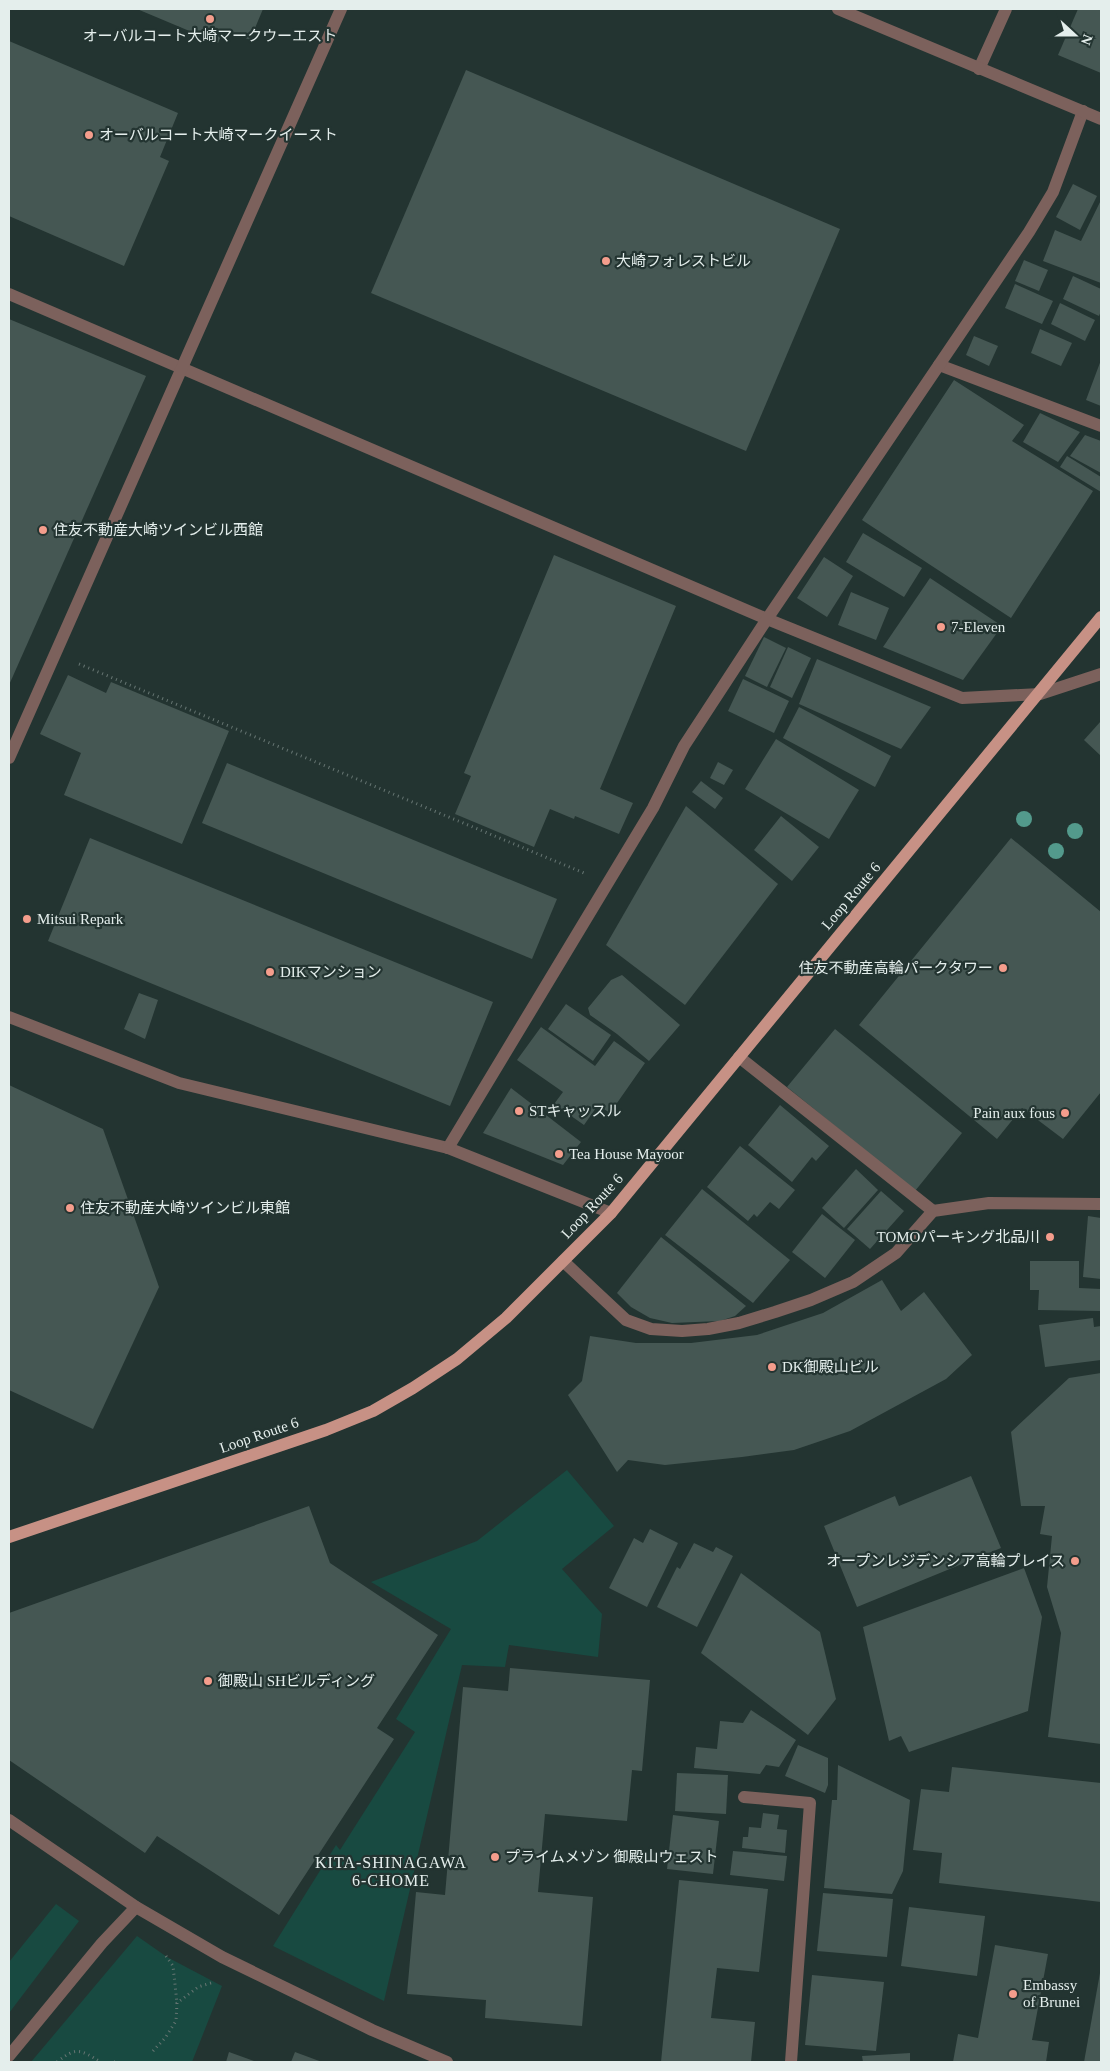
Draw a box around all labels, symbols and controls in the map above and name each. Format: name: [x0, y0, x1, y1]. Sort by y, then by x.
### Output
north arrow: [1050, 10, 1100, 60]
marker: オーバルコート大崎マークウーエスト: [204, 13, 216, 25]
place label: オーバルコート大崎マークウーエスト: [83, 28, 337, 44]
text: N: [1078, 32, 1095, 47]
place label: オーバルコート大崎マークイースト: [99, 127, 338, 143]
marker: オーバルコート大崎マークイースト: [83, 129, 95, 141]
place label: 大崎フォレストビル: [616, 253, 751, 269]
marker: 大崎フォレストビル: [600, 255, 612, 267]
place label: 住友不動産大崎ツインビル西館: [53, 522, 263, 538]
marker: 住友不動産大崎ツインビル西館: [37, 524, 49, 536]
place label: 7-Eleven: [951, 619, 1006, 635]
marker: 7-Eleven: [935, 621, 947, 633]
street label: Loop Route 6: [818, 859, 884, 933]
place label: Mitsui Repark: [37, 911, 124, 927]
marker: Mitsui Repark: [21, 913, 33, 925]
place label: 住友不動産高輪パークタワー: [799, 959, 993, 976]
marker: 住友不動産高輪パークタワー: [997, 962, 1009, 974]
place label: DIKマンション: [280, 964, 382, 980]
marker: DIKマンション: [264, 966, 276, 978]
place label: STキャッスル: [529, 1103, 622, 1119]
marker: STキャッスル: [513, 1105, 525, 1117]
place label: Pain aux fous: [973, 1105, 1055, 1121]
marker: Pain aux fous: [1059, 1107, 1071, 1119]
place label: Tea House Mayoor: [569, 1146, 684, 1162]
marker: Tea House Mayoor: [553, 1148, 565, 1160]
street label: Loop Route 6: [558, 1170, 626, 1242]
place label: 住友不動産大崎ツインビル東館: [80, 1200, 290, 1216]
marker: 住友不動産大崎ツインビル東館: [64, 1202, 76, 1214]
place label: TOMOパーキング北品川: [877, 1228, 1040, 1245]
marker: TOMOパーキング北品川: [1044, 1231, 1056, 1243]
place label: DK御殿山ビル: [782, 1359, 879, 1375]
marker: DK御殿山ビル: [766, 1361, 778, 1373]
street label: Loop Route 6: [217, 1414, 301, 1456]
place label: オープンレジデンシア高輪プレイス: [826, 1552, 1065, 1569]
marker: オープンレジデンシア高輪プレイス: [1069, 1555, 1081, 1567]
place label: 御殿山 SHビルディング: [218, 1673, 375, 1689]
marker: 御殿山 SHビルディング: [202, 1675, 214, 1687]
place label: プライムメゾン 御殿山ウェスト: [505, 1849, 718, 1865]
marker: プライムメゾン 御殿山ウェスト: [489, 1851, 501, 1863]
district label: KITA-SHINAGAWA 6-CHOME: [315, 1854, 467, 1889]
place label: Embassy of Brunei: [1023, 1977, 1080, 2010]
marker: Embassy of Brunei: [1007, 1988, 1019, 2000]

